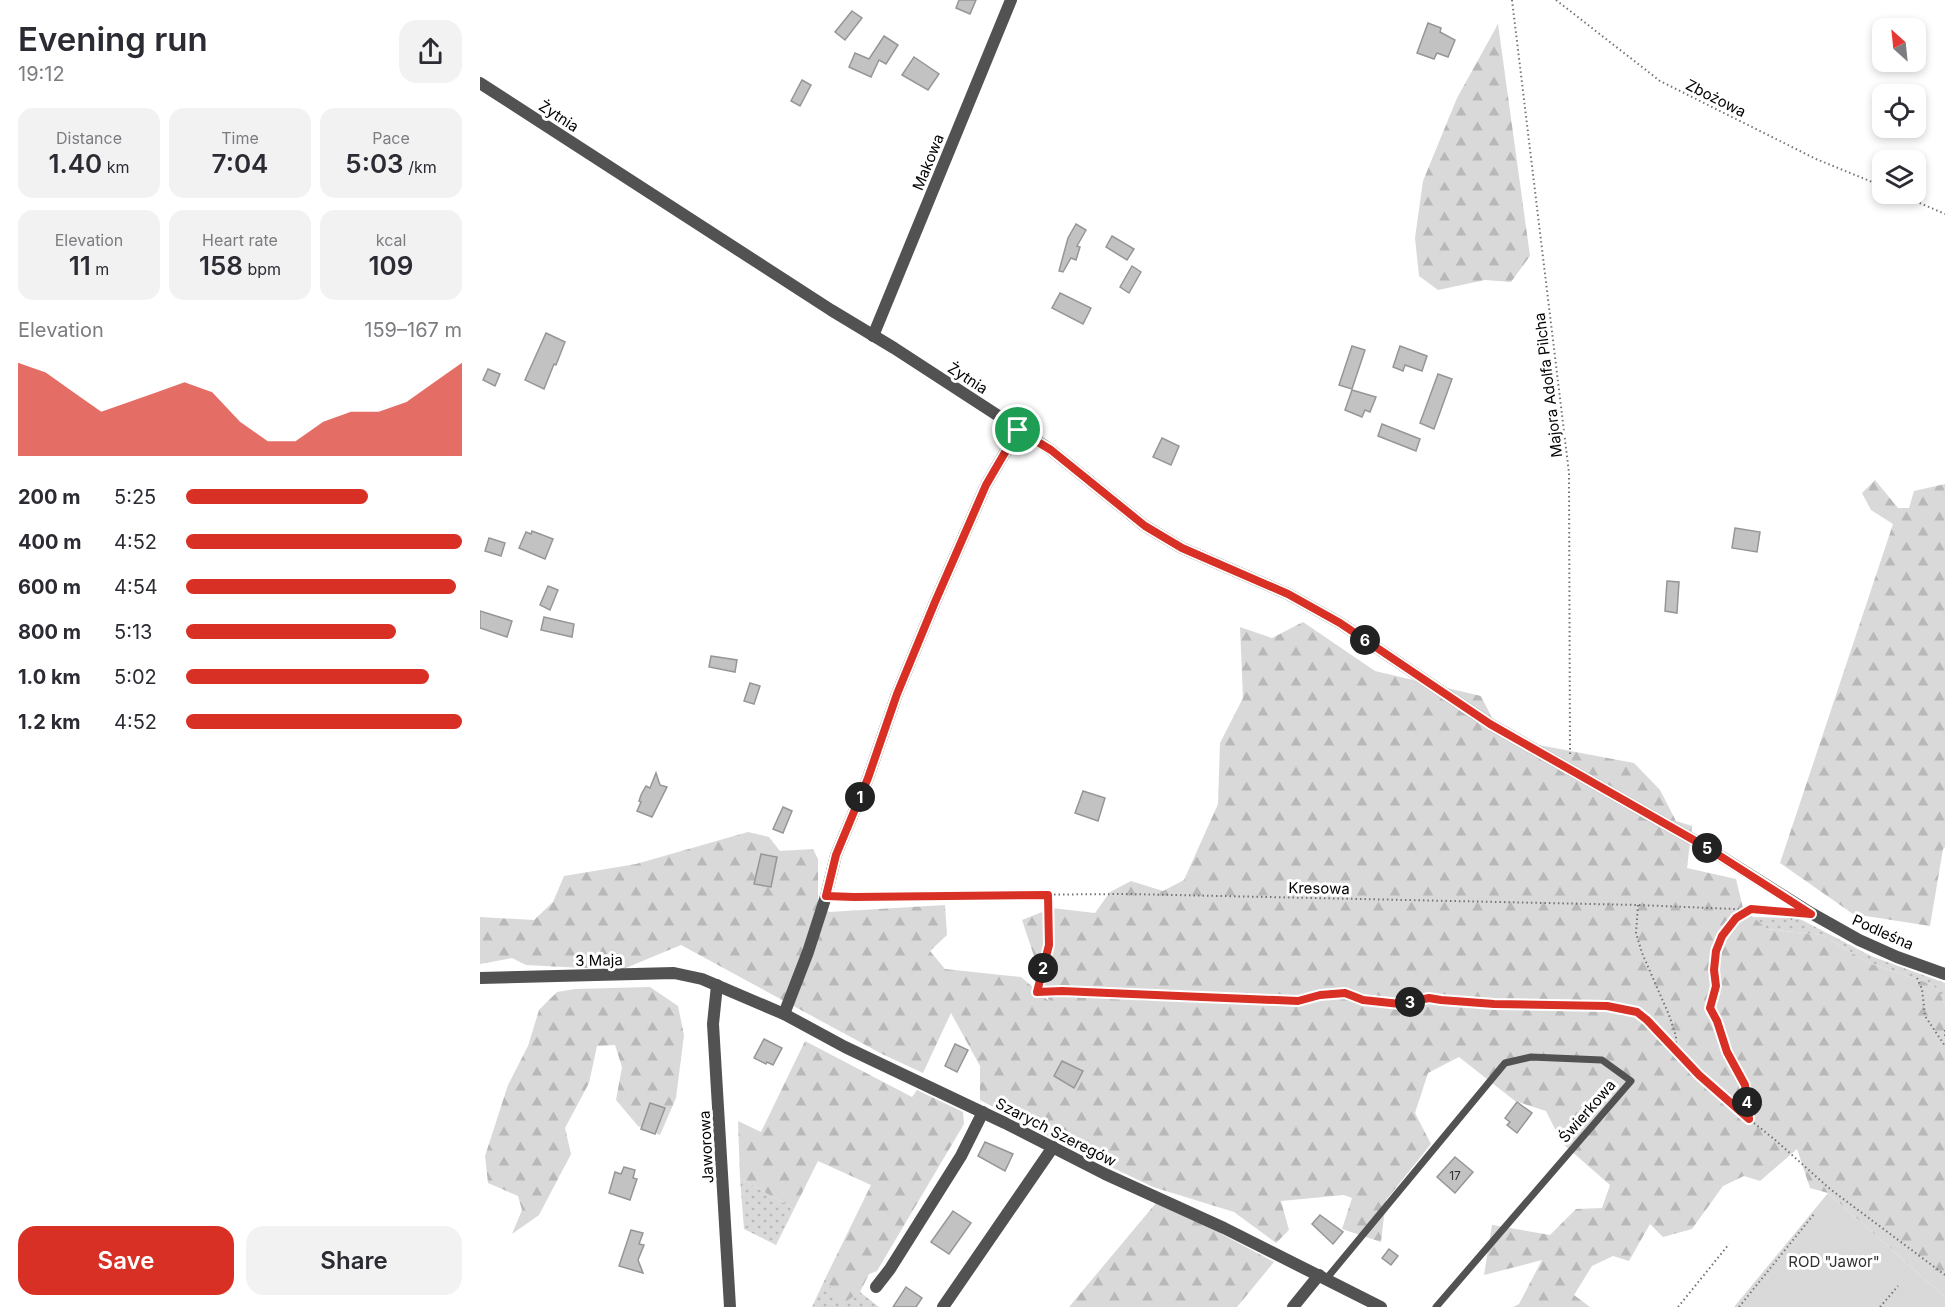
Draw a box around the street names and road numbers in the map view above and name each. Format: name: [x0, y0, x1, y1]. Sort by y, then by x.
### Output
street label: Zbożowa: [1683, 75, 1749, 121]
street label: Żytnia: [535, 96, 583, 136]
street label: Makowa: [908, 131, 948, 193]
street label: Majora Adolfa Pilcha: [1530, 312, 1566, 458]
street label: Żytnia: [944, 358, 992, 398]
street label: Kresowa: [1288, 878, 1350, 898]
street label: Podleśna: [1849, 910, 1917, 954]
street label: 3 Maja: [575, 950, 623, 970]
street label: Świerkowa: [1554, 1076, 1620, 1146]
street label: Szarych Szeregów: [993, 1093, 1119, 1171]
street label: Jaworowa: [695, 1110, 717, 1184]

